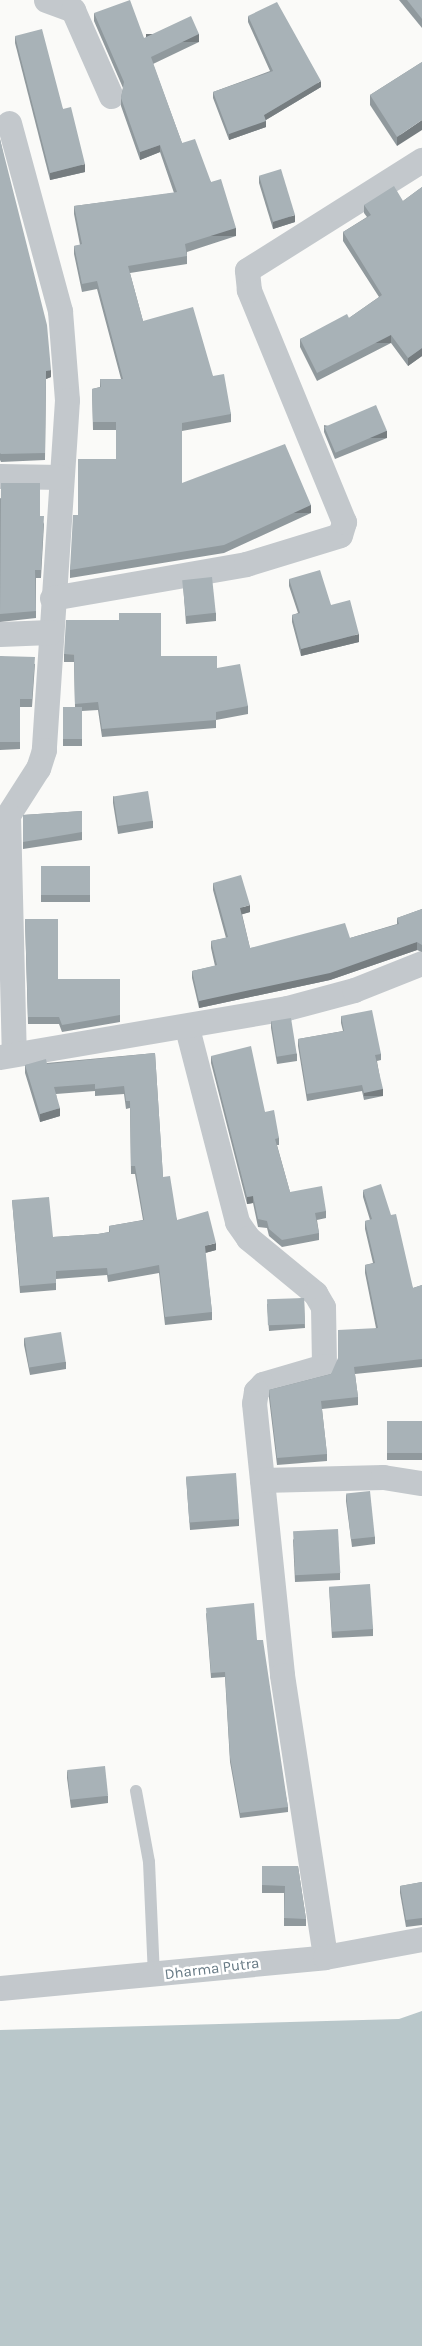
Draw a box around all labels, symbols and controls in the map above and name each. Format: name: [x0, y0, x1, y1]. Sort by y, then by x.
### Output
street label: Dharma Putra: [164, 1954, 260, 1984]

